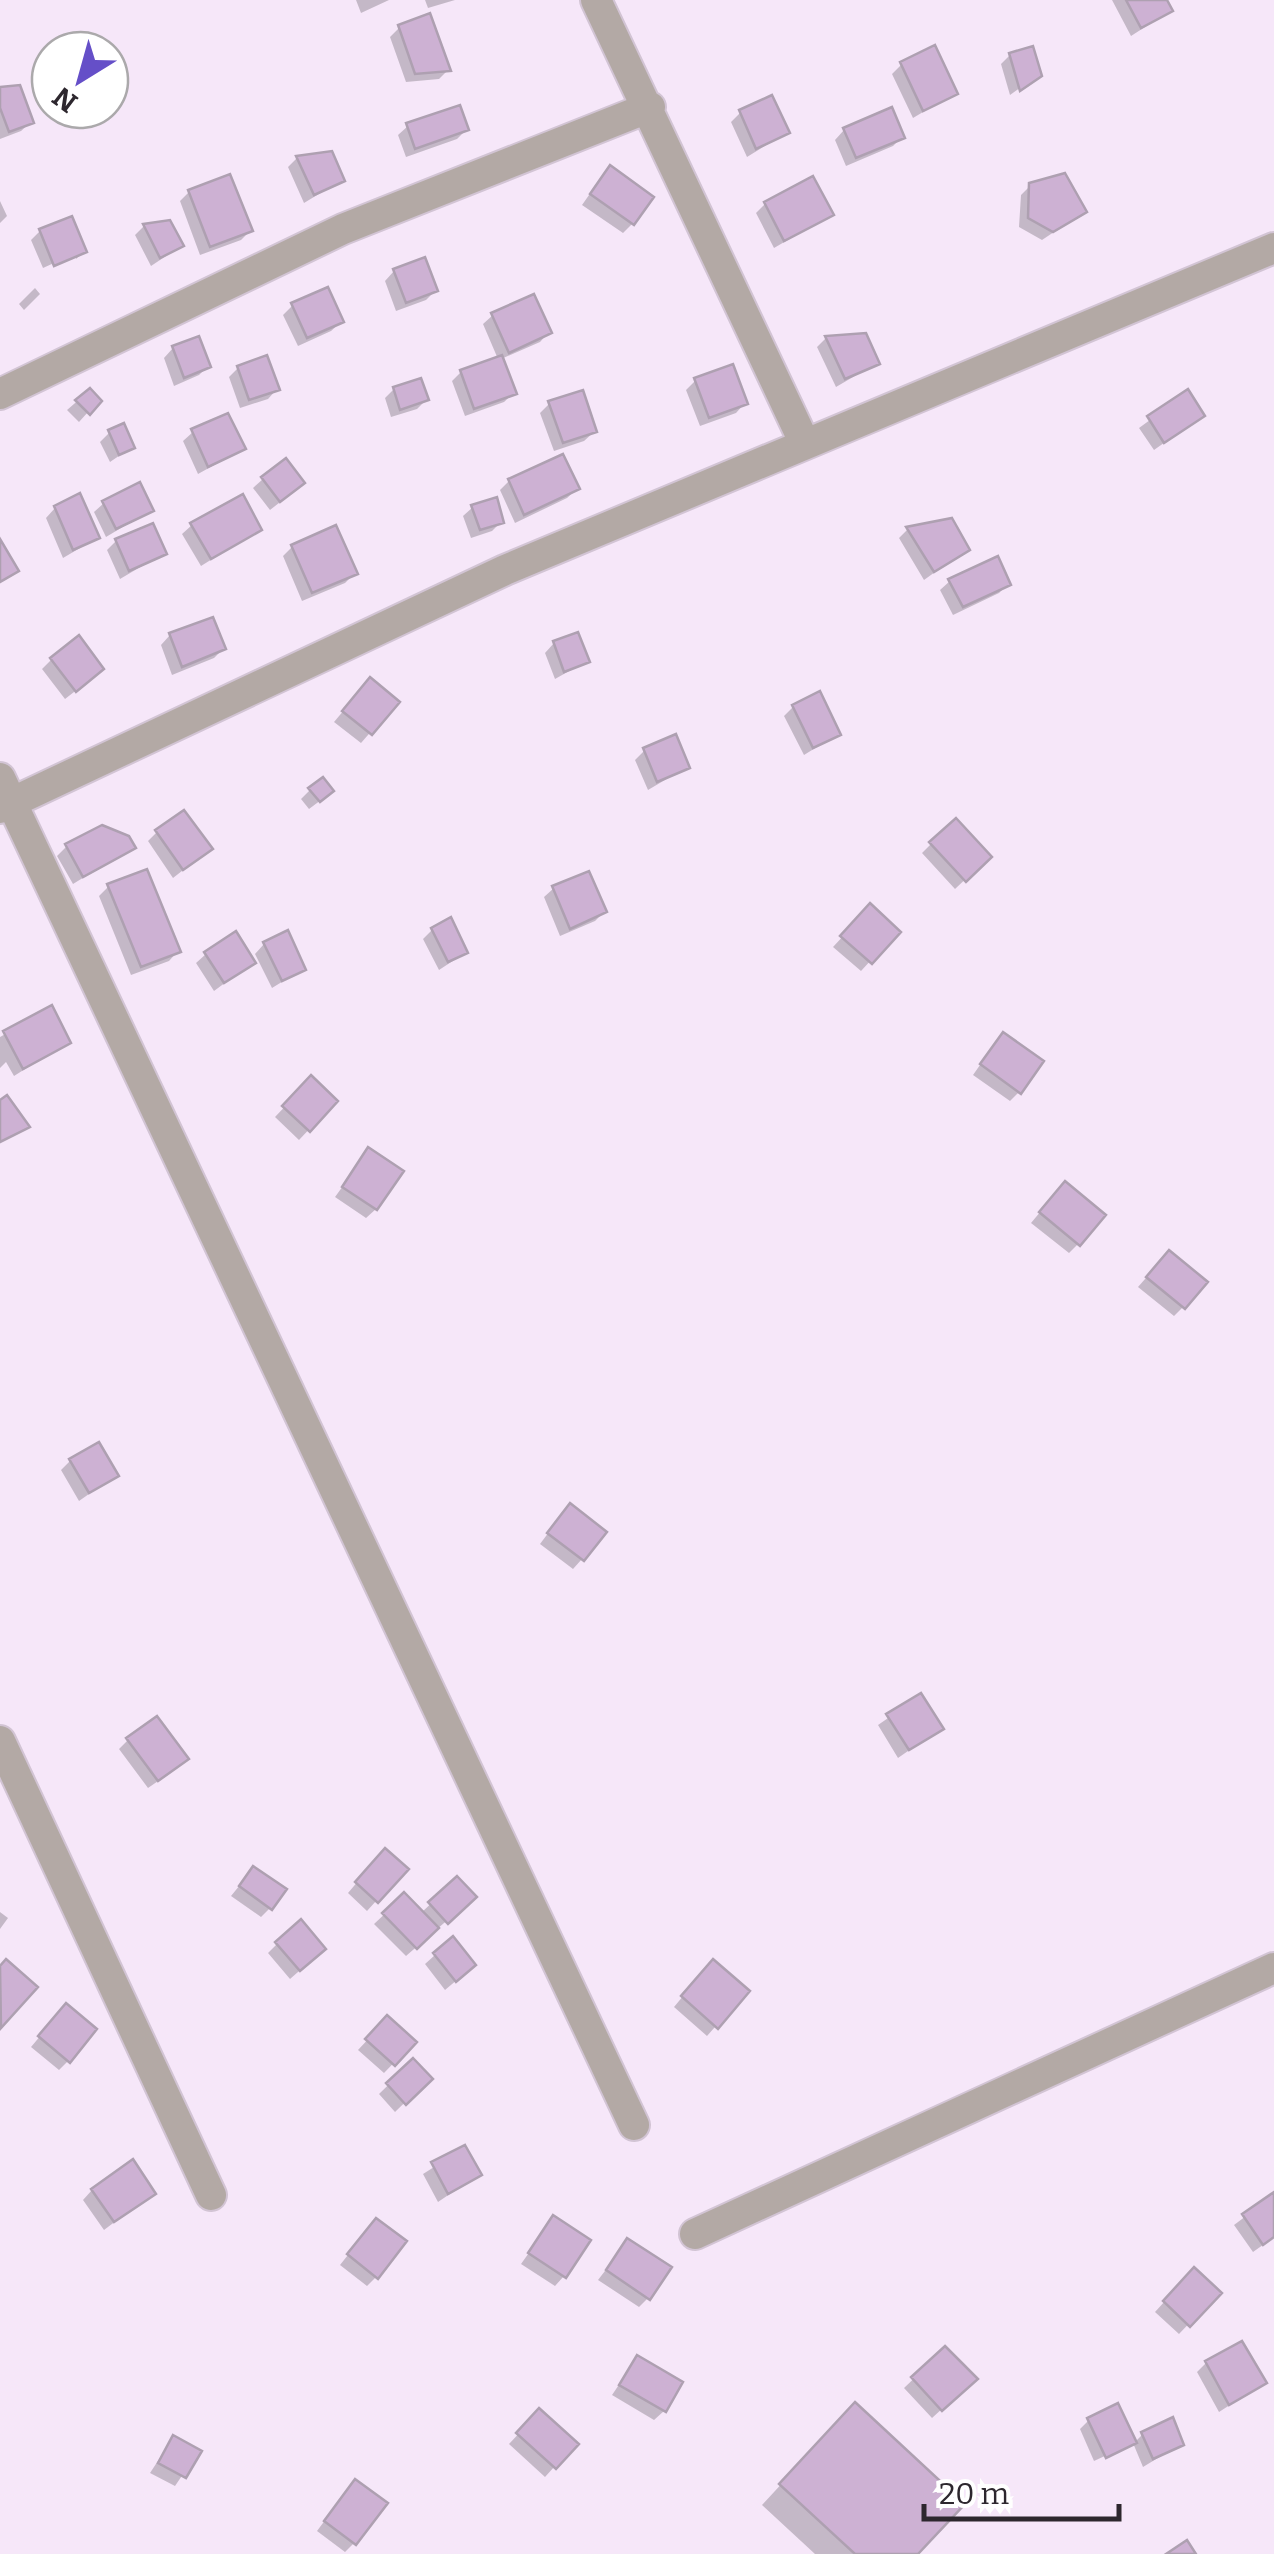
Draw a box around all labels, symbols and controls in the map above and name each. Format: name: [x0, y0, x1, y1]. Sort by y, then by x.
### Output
north arrow: [30, 30, 130, 130]
text: N: [47, 80, 84, 119]
scale bar: [924, 2459, 1119, 2521]
text: 20 m: [939, 2476, 1010, 2512]

